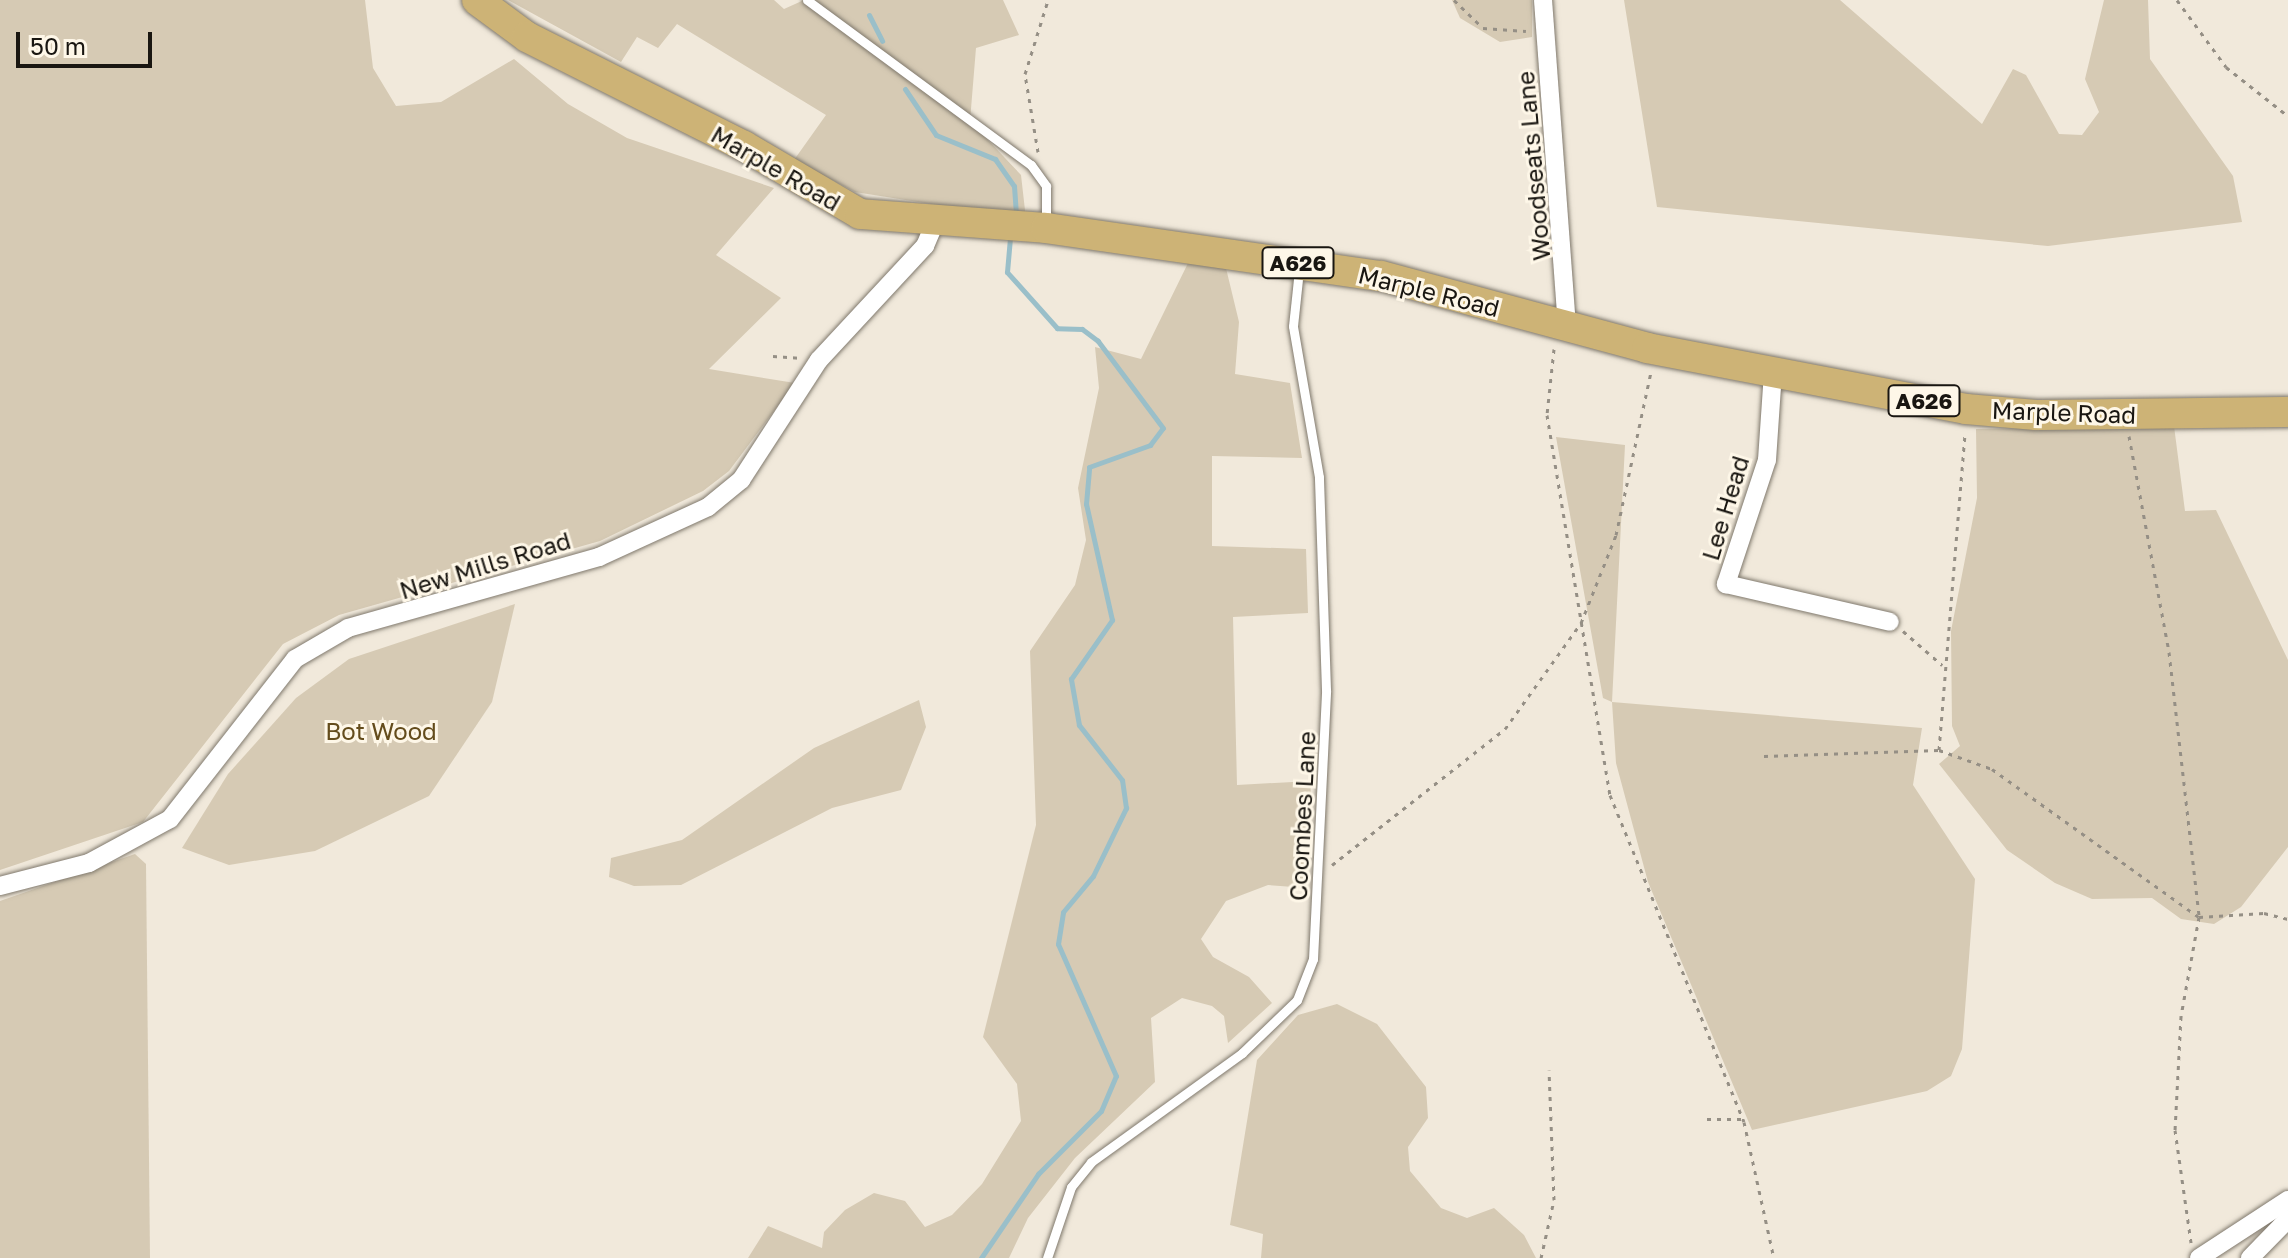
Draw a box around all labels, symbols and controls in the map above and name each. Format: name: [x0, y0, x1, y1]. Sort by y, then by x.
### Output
scale bar: [20, 16, 156, 66]
text: 50 m: [30, 31, 86, 60]
street label: Woodseats Lane: [1510, 70, 1556, 262]
street label: Marple Road: [706, 119, 846, 217]
road number: A626: [1260, 245, 1336, 281]
street label: Marple Road: [1355, 260, 1503, 322]
road number: A626: [1886, 383, 1962, 419]
street label: Marple Road: [1991, 395, 2137, 429]
street label: Lee Head: [1695, 452, 1755, 564]
street label: New Mills Road: [396, 525, 574, 605]
park label: Bot Wood: [325, 717, 437, 745]
street label: Coombes Lane: [1283, 730, 1321, 902]

